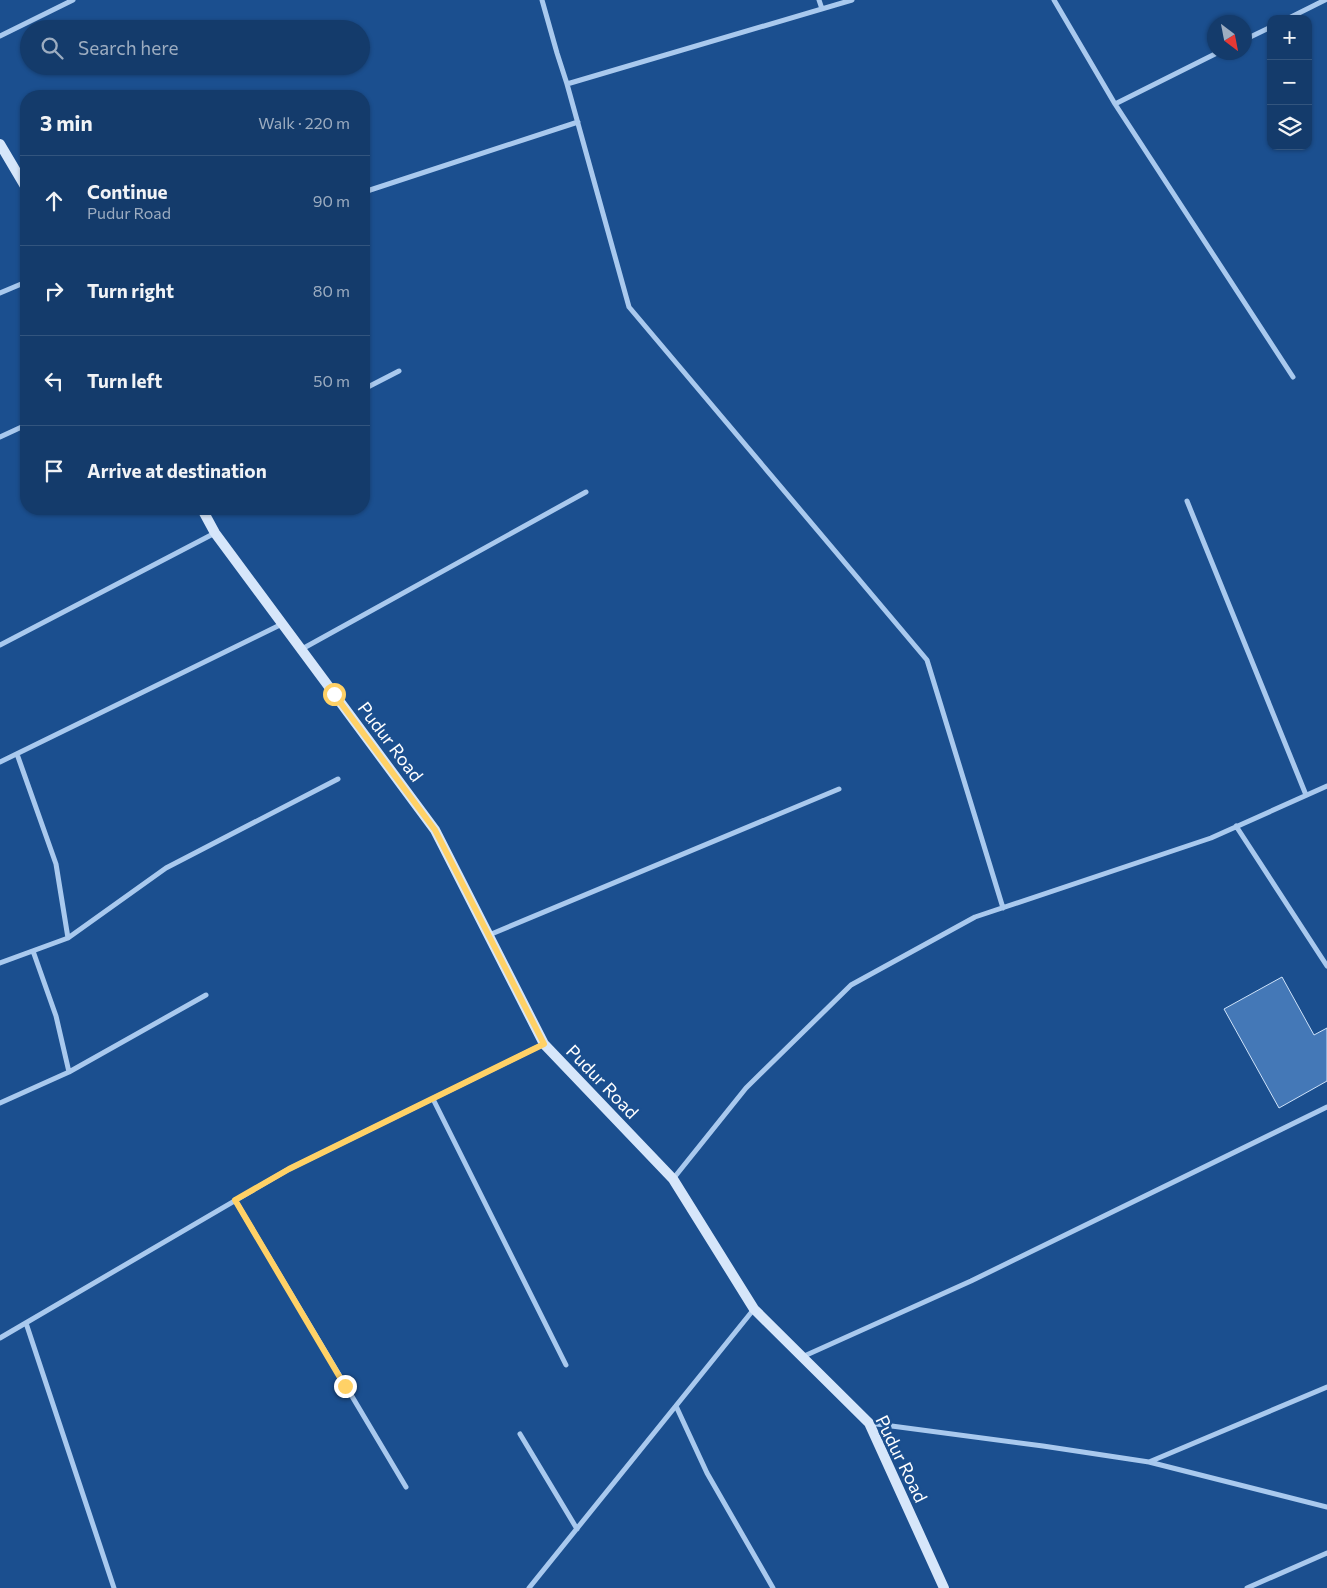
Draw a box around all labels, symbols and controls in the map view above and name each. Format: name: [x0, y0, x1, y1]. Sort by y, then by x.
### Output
north arrow: [1207, 15, 1252, 60]
map controls: [1267, 15, 1312, 150]
button: +: [1267, 15, 1312, 60]
search box: [20, 20, 370, 75]
icon: search: [38, 34, 66, 62]
text: Search here: [78, 36, 178, 59]
button: −: [1267, 60, 1312, 105]
button: layers: [1267, 105, 1312, 150]
text: 3 min: [40, 110, 93, 135]
text: Walk · 220 m: [258, 113, 350, 132]
text: Continue: [87, 180, 167, 203]
icon: ahead: [40, 187, 68, 215]
text: 90 m: [313, 191, 350, 210]
text: Pudur Road: [87, 203, 171, 222]
icon: right: [40, 277, 68, 305]
text: Turn right: [87, 279, 174, 302]
text: 80 m: [313, 281, 350, 300]
icon: left: [40, 367, 68, 395]
text: Turn left: [87, 369, 162, 392]
text: 50 m: [313, 371, 350, 390]
icon: arrive: [40, 457, 68, 485]
text: Arrive at destination: [87, 459, 267, 482]
route start: [323, 683, 346, 706]
street label: Pudur Road: [354, 697, 428, 786]
street label: Pudur Road: [562, 1040, 643, 1123]
route end: [334, 1375, 357, 1398]
street label: Pudur Road: [871, 1411, 932, 1506]

